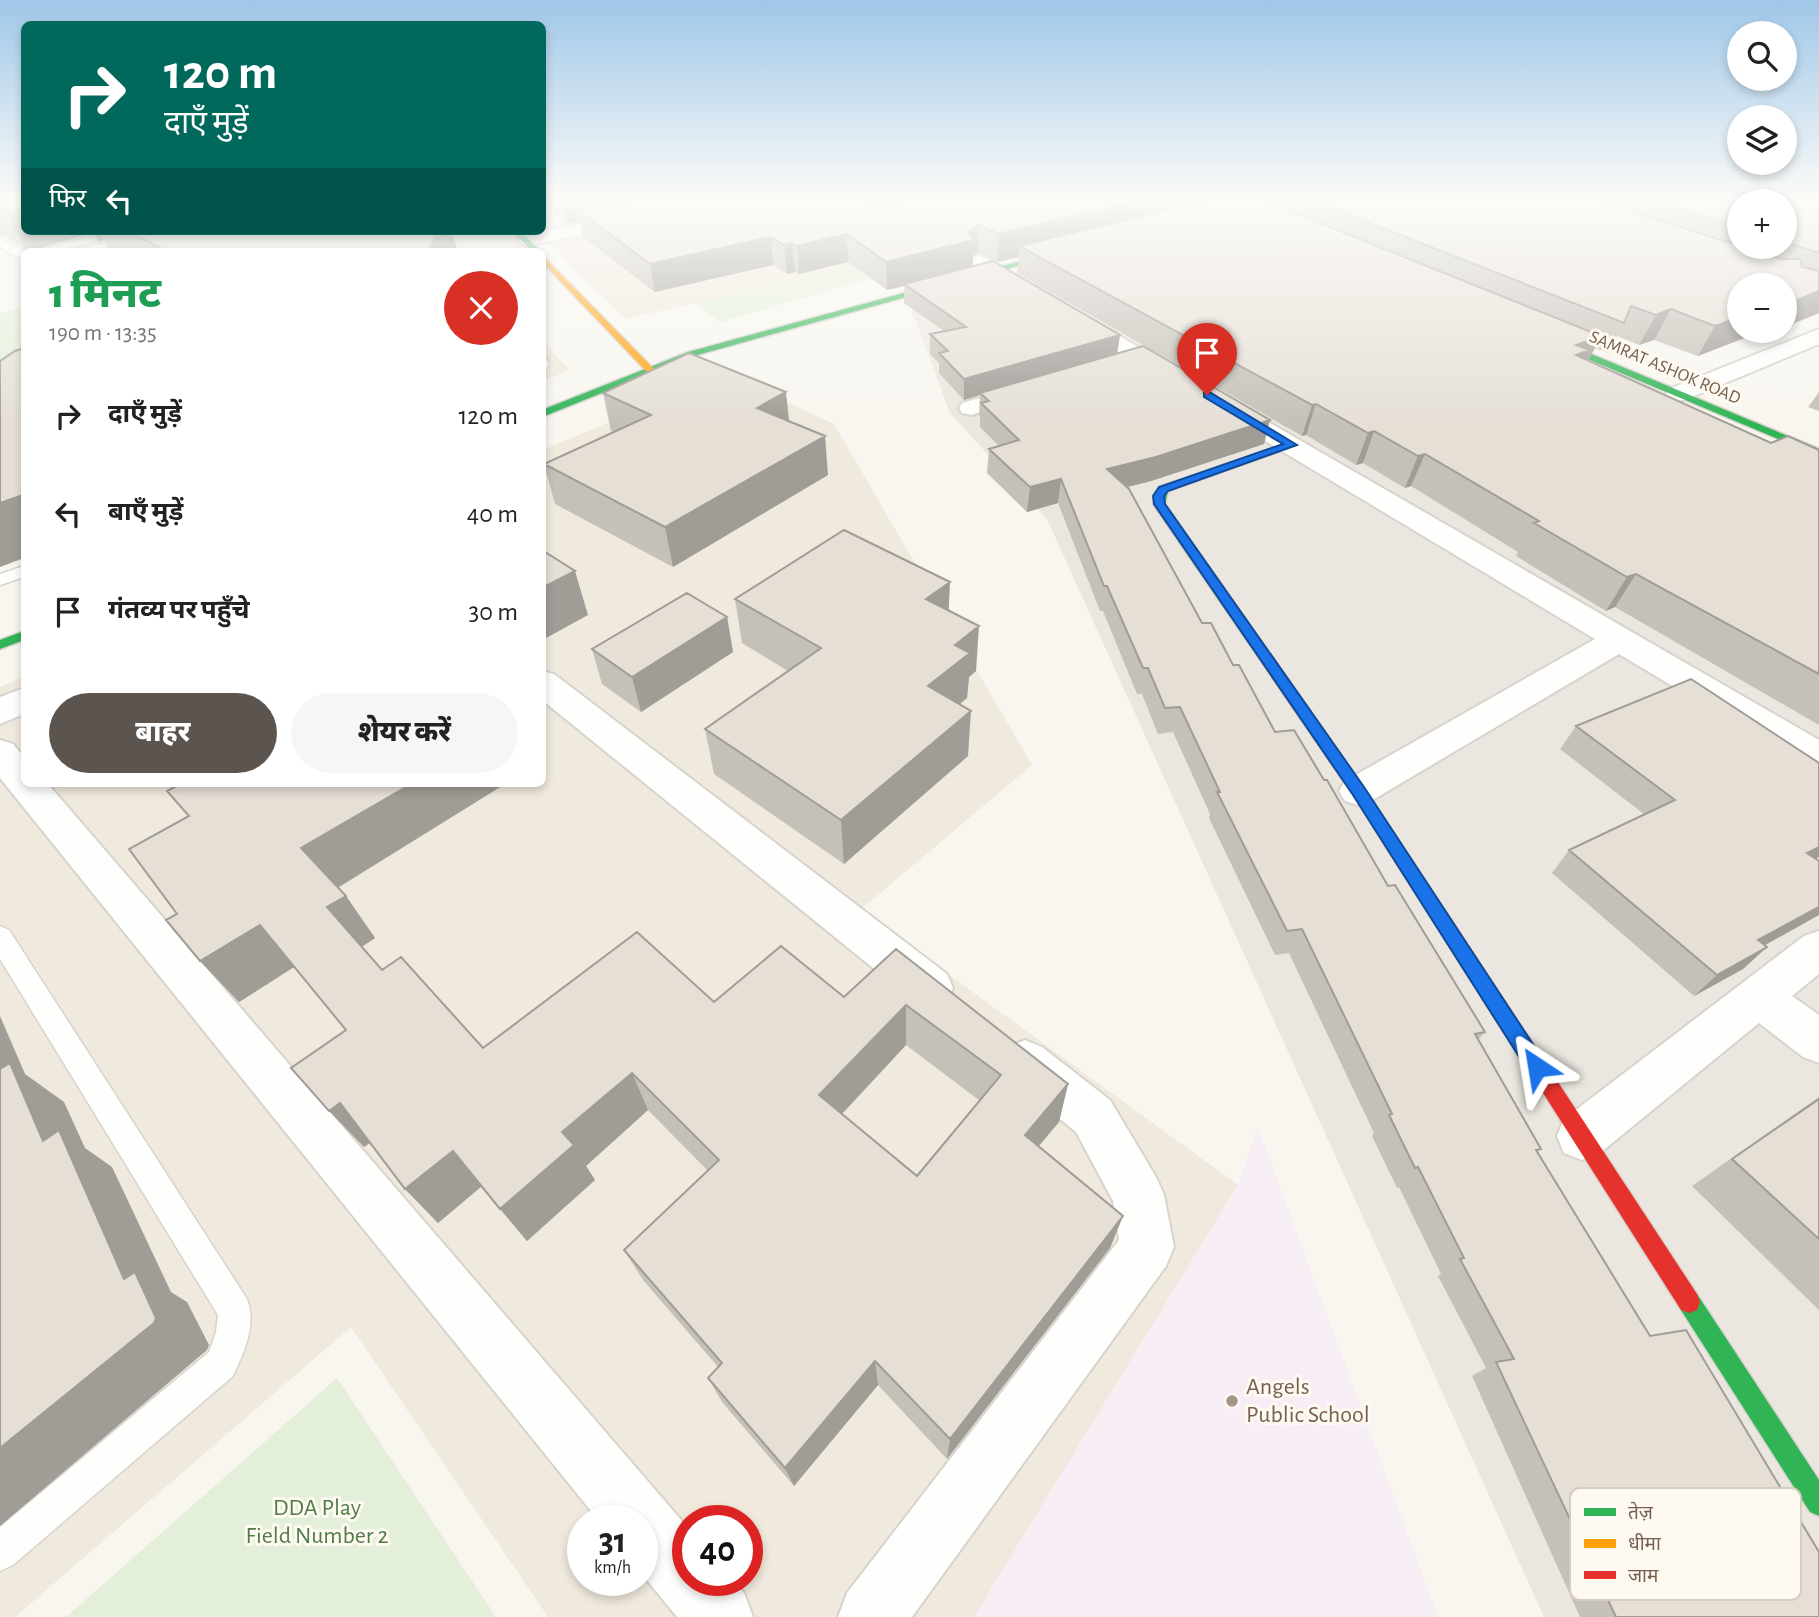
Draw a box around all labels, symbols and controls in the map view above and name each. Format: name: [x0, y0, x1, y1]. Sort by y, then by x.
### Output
map controls: [1727, 21, 1797, 343]
button: search: [1727, 21, 1797, 91]
icon: right: [49, 49, 140, 140]
text: 120 m: [164, 49, 277, 98]
button: layers: [1727, 105, 1797, 175]
text: दाएँ मुड़ें: [164, 107, 249, 139]
icon: left: [100, 182, 138, 220]
text: फिर: [49, 186, 86, 212]
button: +: [1727, 189, 1797, 259]
button: close: [444, 271, 518, 345]
text: 1 मिनट: [49, 273, 161, 315]
button: −: [1727, 273, 1797, 343]
text: 190 m · 13:35: [49, 322, 157, 345]
pin: [1177, 323, 1237, 395]
street label: SAMRAT ASHOK ROAD: [1587, 328, 1743, 408]
icon: arrive: [1188, 334, 1226, 372]
icon: right: [49, 397, 87, 435]
text: दाएँ मुड़ें: [108, 401, 182, 427]
text: 120 m: [458, 403, 518, 429]
icon: left: [49, 495, 87, 533]
text: बाएँ मुड़ें: [108, 499, 183, 525]
text: 40 m: [467, 501, 518, 527]
icon: arrive: [49, 593, 87, 631]
text: गंतव्य पर पहुँचे: [108, 597, 250, 623]
text: 30 m: [468, 599, 518, 625]
button: बाहर: [49, 693, 277, 773]
button: शेयर करें: [291, 693, 518, 773]
position arrow: [1500, 1030, 1574, 1104]
place label: Angels Public School: [1246, 1375, 1370, 1427]
marker: Angels Public School: [1224, 1393, 1240, 1409]
legend: [1570, 1488, 1801, 1600]
park label: DDA Play Field Number 2: [246, 1496, 389, 1548]
text: तेज़: [1628, 1501, 1654, 1523]
speed limit sign: 40: [672, 1505, 763, 1596]
text: 31: [599, 1524, 626, 1559]
text: धीमा: [1628, 1533, 1662, 1554]
text: km/h: [594, 1559, 631, 1577]
text: जाम: [1628, 1567, 1659, 1586]

